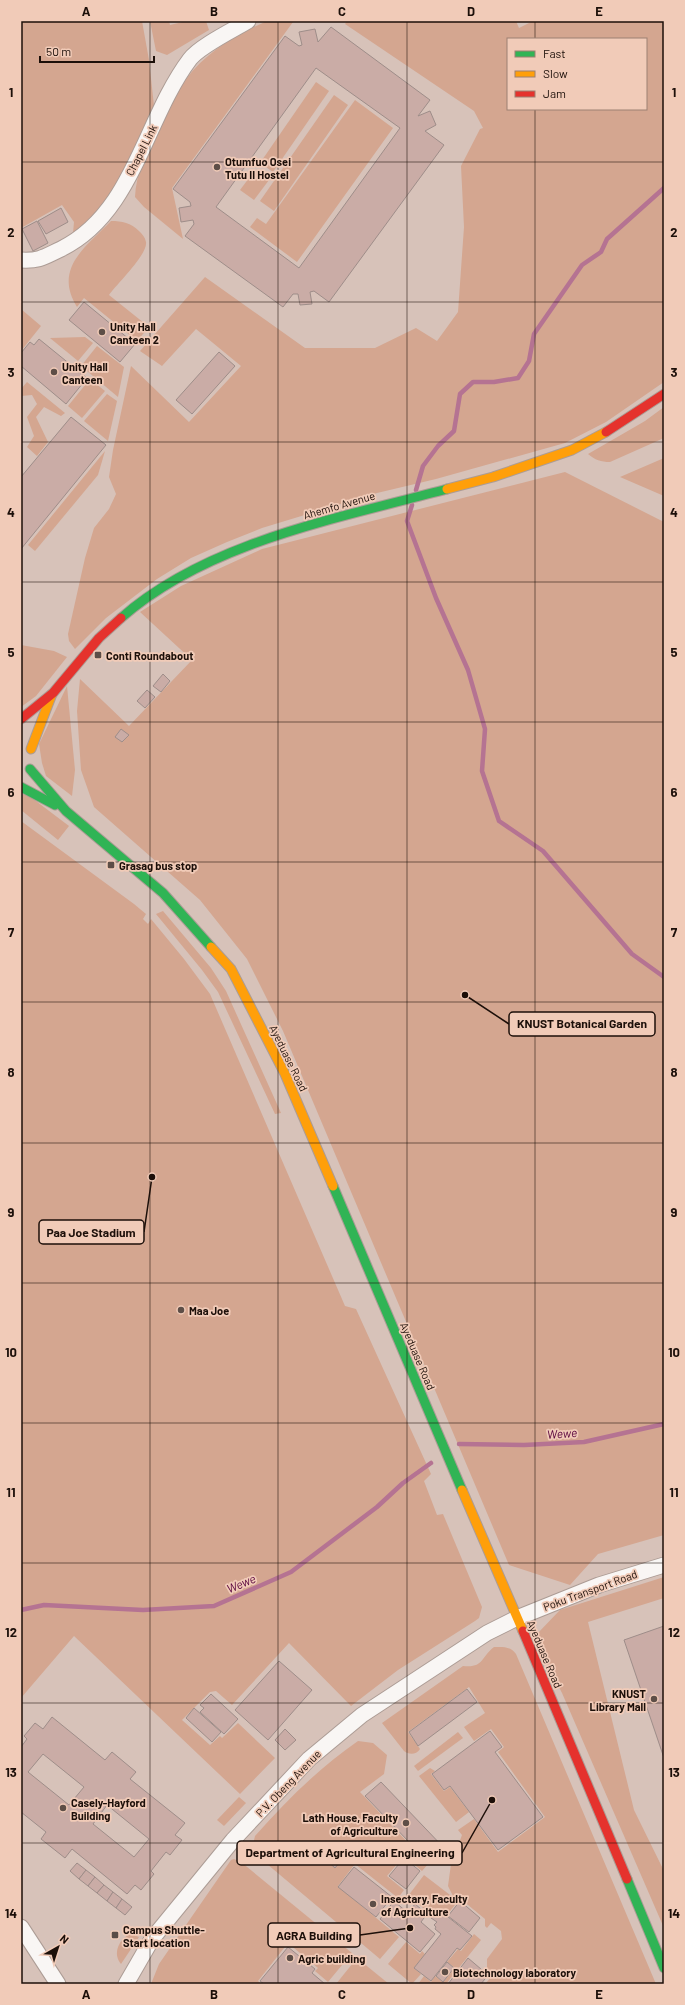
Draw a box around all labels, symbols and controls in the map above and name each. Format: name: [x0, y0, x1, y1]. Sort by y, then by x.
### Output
text: A: [82, 3, 91, 19]
text: B: [210, 3, 218, 19]
text: C: [338, 3, 346, 19]
text: D: [467, 3, 475, 19]
text: E: [595, 3, 603, 19]
scale bar: [40, 38, 154, 64]
legend: [507, 38, 647, 110]
text: 50 m: [46, 44, 71, 58]
text: Fast: [543, 46, 566, 60]
text: Slow: [543, 66, 568, 80]
text: 1: [9, 84, 13, 100]
text: 1: [672, 84, 676, 100]
text: Jam: [543, 86, 566, 100]
street label: Chapel Link: [123, 122, 160, 178]
place label: Otumfuo Osei Tutu II Hostel: [225, 155, 291, 181]
marker: Otumfuo Osei Tutu II Hostel: [212, 162, 222, 172]
text: 2: [7, 224, 15, 240]
text: 2: [670, 224, 678, 240]
place label: Unity Hall Canteen 2: [110, 320, 159, 346]
marker: Unity Hall Canteen 2: [97, 327, 107, 337]
place label: Unity Hall Canteen: [62, 360, 108, 386]
text: 3: [7, 364, 15, 380]
text: 3: [670, 364, 678, 380]
marker: Unity Hall Canteen: [49, 367, 59, 377]
street label: Ahemfo Avenue: [302, 489, 377, 521]
text: 4: [7, 504, 15, 520]
text: 4: [670, 504, 678, 520]
text: 5: [7, 644, 15, 660]
text: 5: [670, 644, 678, 660]
place label: Conti Roundabout: [106, 649, 193, 662]
marker: Conti Roundabout: [93, 650, 103, 660]
text: 6: [8, 784, 15, 800]
text: 6: [671, 784, 678, 800]
place label: Grasag bus stop: [119, 859, 197, 872]
marker: Grasag bus stop: [106, 860, 116, 870]
text: 7: [8, 924, 15, 940]
text: 7: [671, 924, 678, 940]
callout: KNUST Botanical Garden: [509, 1012, 655, 1036]
text: KNUST Botanical Garden: [517, 1016, 647, 1030]
street label: Ayeduase Road: [267, 1023, 311, 1093]
text: 8: [7, 1064, 15, 1080]
text: 8: [670, 1064, 678, 1080]
text: 9: [8, 1204, 15, 1220]
text: 9: [671, 1204, 678, 1220]
callout: Paa Joe Stadium: [39, 1220, 144, 1244]
text: Paa Joe Stadium: [46, 1225, 136, 1239]
place label: Maa Joe: [189, 1304, 229, 1317]
marker: Maa Joe: [176, 1305, 186, 1315]
street label: Ayeduase Road: [398, 1320, 438, 1392]
text: 10: [5, 1344, 17, 1360]
text: 10: [668, 1344, 680, 1360]
water label: Wewe: [547, 1425, 577, 1441]
text: 11: [6, 1484, 16, 1500]
text: 11: [669, 1484, 679, 1500]
street label: Poku Transport Road: [541, 1567, 639, 1613]
water label: Wewe: [224, 1571, 258, 1595]
street label: Ayeduase Road: [525, 1618, 565, 1690]
text: 12: [5, 1624, 17, 1640]
text: 12: [668, 1624, 680, 1640]
place label: KNUST Library Mall: [590, 1687, 647, 1713]
marker: KNUST Library Mall: [649, 1694, 659, 1704]
street label: P.V. Obeng Avenue: [253, 1747, 323, 1819]
text: 13: [5, 1764, 17, 1780]
text: 13: [668, 1764, 680, 1780]
place label: Casely-Hayford Building: [71, 1796, 146, 1822]
marker: Casely-Hayford Building: [58, 1803, 68, 1813]
place label: Lath House, Faculty of Agriculture: [302, 1811, 398, 1837]
marker: Lath House, Faculty of Agriculture: [401, 1818, 411, 1828]
callout: Department of Agricultural Engineering: [237, 1841, 462, 1865]
text: Department of Agricultural Engineering: [245, 1845, 455, 1859]
place label: Insectary, Faculty of Agriculture: [381, 1892, 468, 1918]
marker: Insectary, Faculty of Agriculture: [368, 1899, 378, 1909]
text: 14: [5, 1905, 17, 1921]
text: 14: [668, 1905, 680, 1921]
place label: Campus Shuttle- Start location: [123, 1923, 205, 1949]
callout: AGRA Building: [268, 1923, 360, 1947]
north arrow: [38, 1927, 78, 1967]
text: AGRA Building: [276, 1928, 352, 1942]
marker: Campus Shuttle- Start location: [110, 1930, 120, 1940]
text: N: [58, 1931, 72, 1946]
place label: Agric building: [298, 1952, 365, 1965]
marker: Agric building: [285, 1953, 295, 1963]
place label: Biotechnology laboratory: [453, 1966, 577, 1979]
marker: Biotechnology laboratory: [440, 1967, 450, 1977]
text: A: [82, 1986, 91, 2002]
text: B: [210, 1986, 218, 2002]
text: C: [338, 1986, 346, 2002]
text: D: [467, 1986, 475, 2002]
text: E: [595, 1986, 603, 2002]

